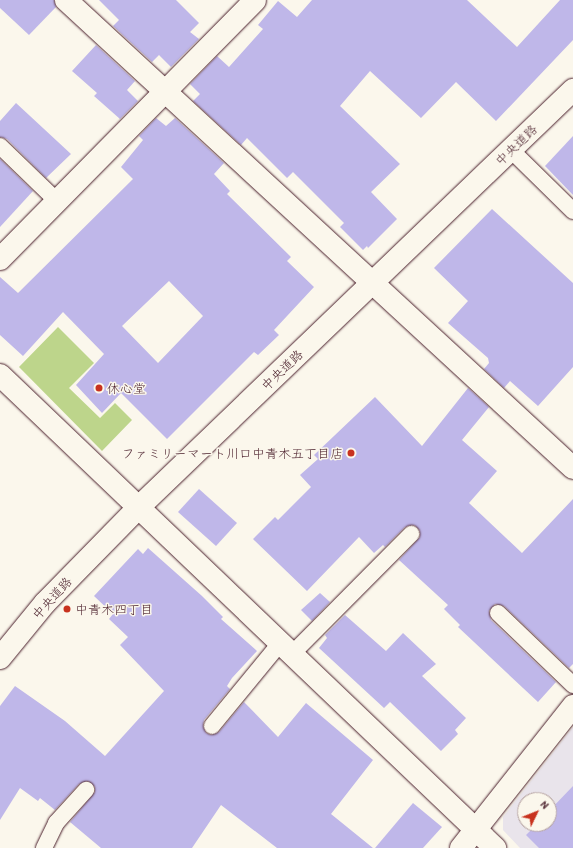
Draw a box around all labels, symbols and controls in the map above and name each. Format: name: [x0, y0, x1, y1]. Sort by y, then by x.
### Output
street label: 中央道路: [492, 121, 540, 169]
street label: 中央道路: [258, 346, 306, 394]
place label: 休心堂: [107, 380, 146, 396]
marker: 休心堂: [94, 383, 104, 393]
place label: ファミリーマート川口中青木五丁目店: [122, 445, 343, 461]
marker: ファミリーマート川口中青木五丁目店: [346, 448, 356, 458]
street label: 中央道路: [29, 573, 75, 623]
place label: 中青木四丁目: [75, 601, 153, 617]
marker: 中青木四丁目: [62, 604, 72, 614]
north arrow: [517, 792, 557, 832]
text: N: [538, 798, 552, 811]

